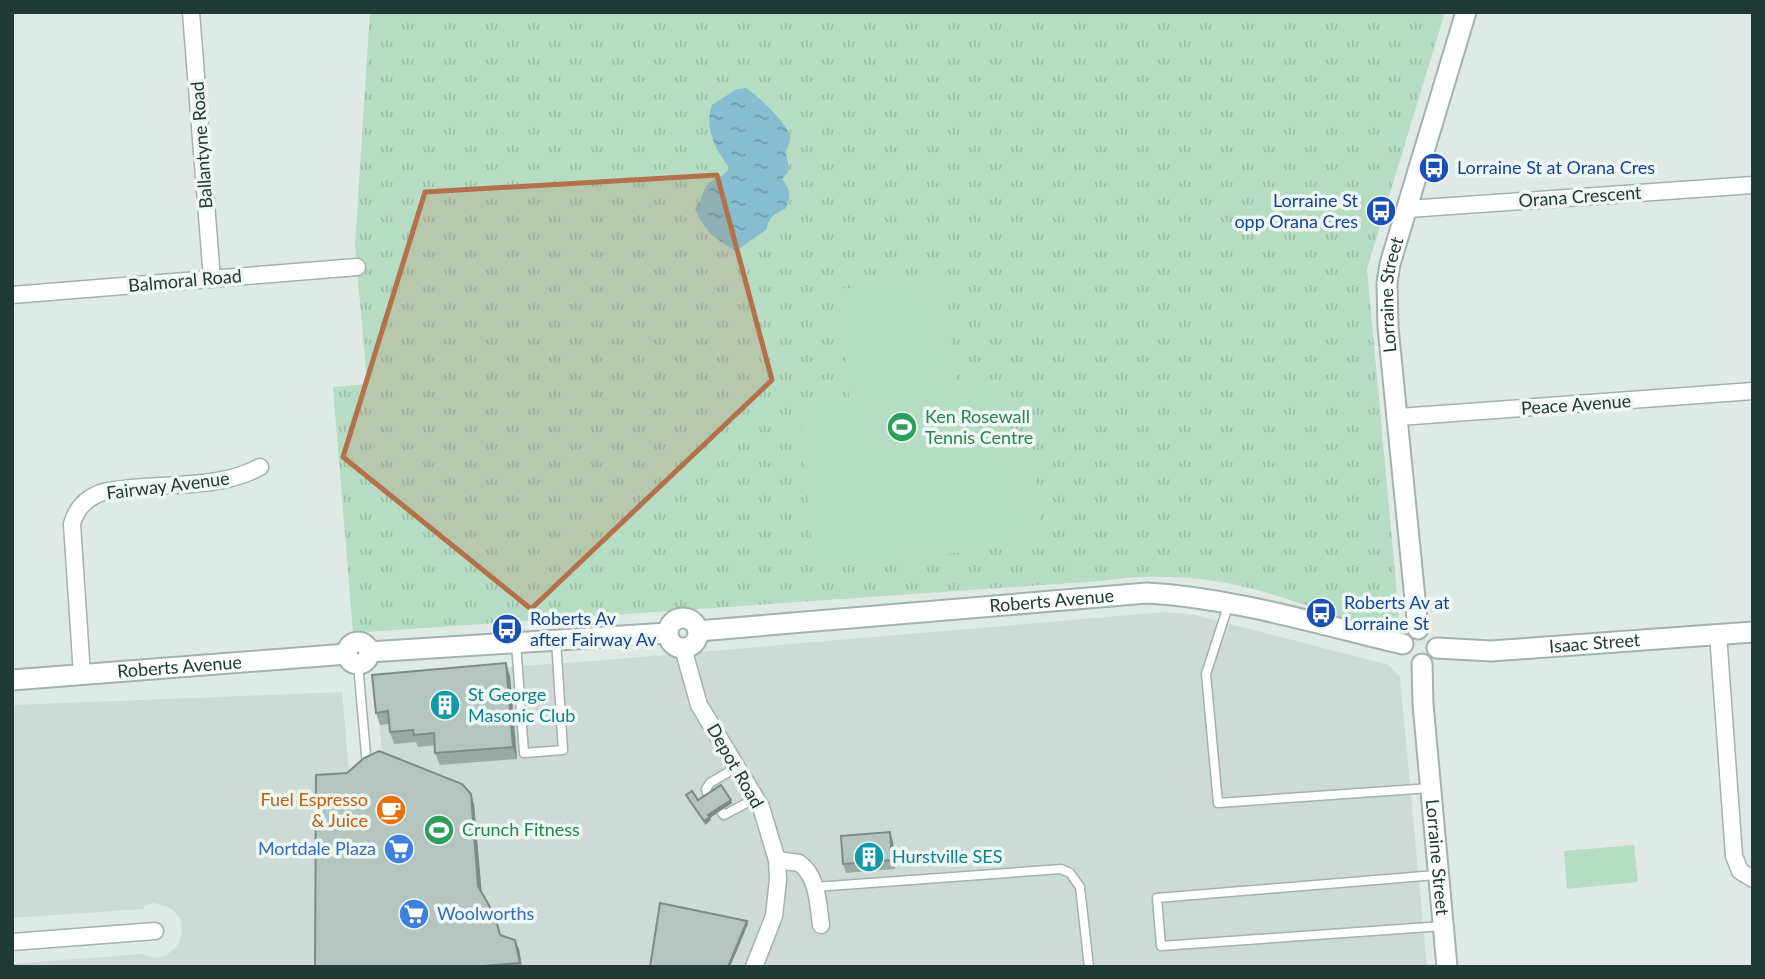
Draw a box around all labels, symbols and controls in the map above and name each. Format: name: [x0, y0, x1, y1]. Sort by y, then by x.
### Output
street label: Ballantyne Road: [186, 81, 216, 209]
bus stop icon: Lorraine St at Orana Cres: [1417, 151, 1451, 185]
place label: Lorraine St at Orana Cres: [1457, 156, 1655, 178]
street label: Orana Crescent: [1518, 181, 1643, 211]
place label: Lorraine St opp Orana Cres: [1234, 189, 1359, 232]
bus stop icon: Lorraine St opp Orana Cres: [1364, 194, 1398, 228]
street label: Lorraine Street: [1375, 234, 1408, 354]
street label: Balmoral Road: [127, 264, 243, 296]
street label: Peace Avenue: [1520, 389, 1632, 419]
place label: Ken Rosewall Tennis Centre: [925, 405, 1033, 448]
sports icon: Ken Rosewall Tennis Centre: [885, 410, 919, 444]
street label: Fairway Avenue: [105, 467, 231, 503]
street label: Roberts Avenue: [988, 584, 1115, 616]
place label: Roberts Av at Lorraine St: [1344, 591, 1450, 634]
bus stop icon: Roberts Av at Lorraine St: [1304, 596, 1338, 630]
place label: Roberts Av after Fairway Av: [530, 607, 657, 650]
bus stop icon: Roberts Av after Fairway Av: [490, 612, 524, 646]
street label: Isaac Street: [1548, 628, 1641, 657]
street label: Roberts Avenue: [116, 650, 243, 682]
place label: St George Masonic Club: [468, 683, 575, 726]
building icon: St George Masonic Club: [428, 688, 462, 722]
street label: Depot Road: [703, 719, 769, 812]
place label: Fuel Espresso & Juice: [260, 788, 368, 831]
cafe icon: Fuel Espresso & Juice: [374, 793, 408, 827]
street label: Lorraine Street: [1422, 798, 1454, 917]
sports icon: Crunch Fitness: [422, 813, 456, 847]
place label: Crunch Fitness: [462, 818, 580, 840]
supermarket icon: Mortdale Plaza: [382, 832, 416, 866]
place label: Mortdale Plaza: [258, 837, 376, 859]
building icon: Hurstville SES: [852, 840, 886, 874]
place label: Hurstville SES: [892, 845, 1003, 867]
supermarket icon: Woolworths: [397, 897, 431, 931]
place label: Woolworths: [437, 902, 535, 924]

